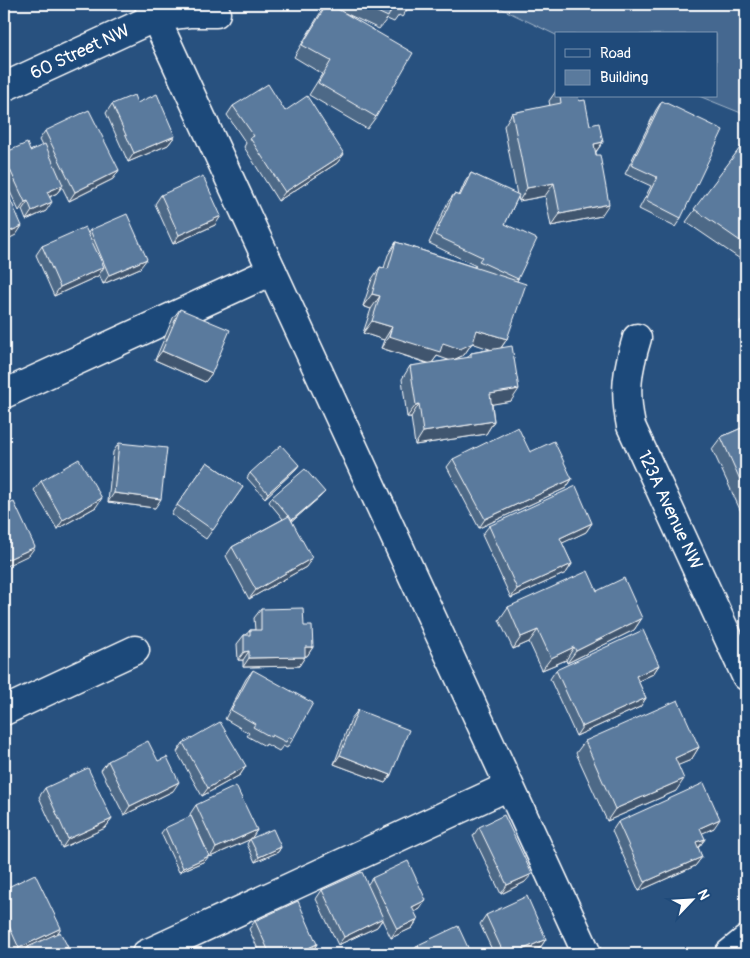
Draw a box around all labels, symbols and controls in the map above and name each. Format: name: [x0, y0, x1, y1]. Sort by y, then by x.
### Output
street label: 60 Street NW: [27, 19, 133, 85]
legend: [555, 32, 718, 98]
text: Road: [600, 44, 631, 63]
text: Building: [600, 68, 648, 87]
street label: 123A Avenue NW: [632, 447, 708, 573]
north arrow: [668, 876, 718, 926]
text: N: [694, 887, 713, 903]

